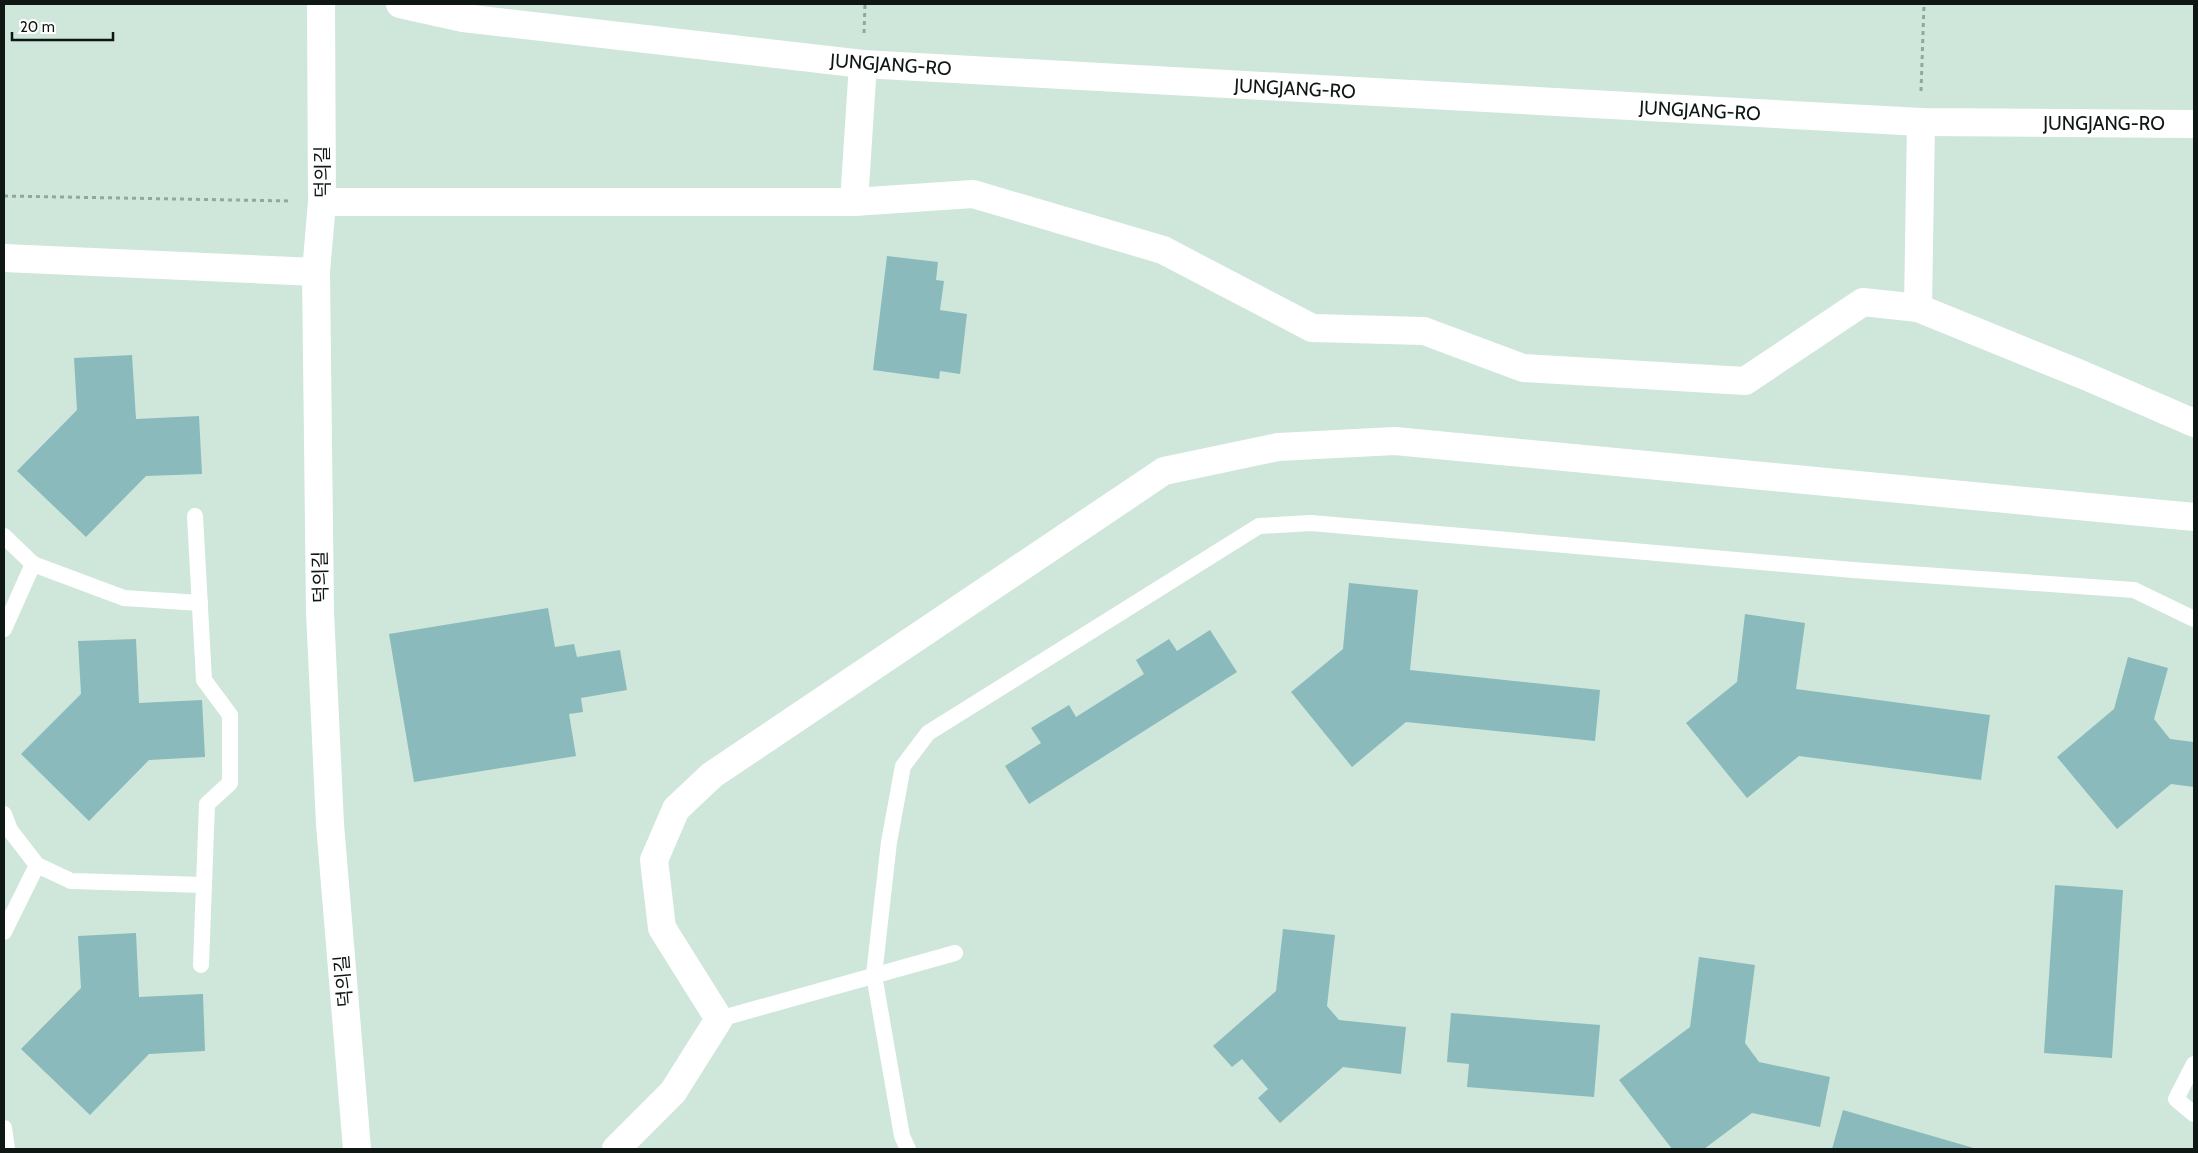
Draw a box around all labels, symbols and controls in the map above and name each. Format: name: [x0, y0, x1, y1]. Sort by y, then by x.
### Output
scale bar: [12, 10, 114, 42]
text: 20 m: [20, 18, 55, 36]
street label: JUNGJANG-RO: [829, 49, 952, 80]
street label: JUNGJANG-RO: [1233, 74, 1356, 103]
street label: JUNGJANG-RO: [1638, 96, 1761, 125]
street label: JUNGJANG-RO: [2042, 112, 2165, 135]
street label: 덕의길: [311, 146, 334, 198]
street label: 덕의길: [309, 551, 332, 603]
street label: 덕의길: [330, 954, 357, 1008]

